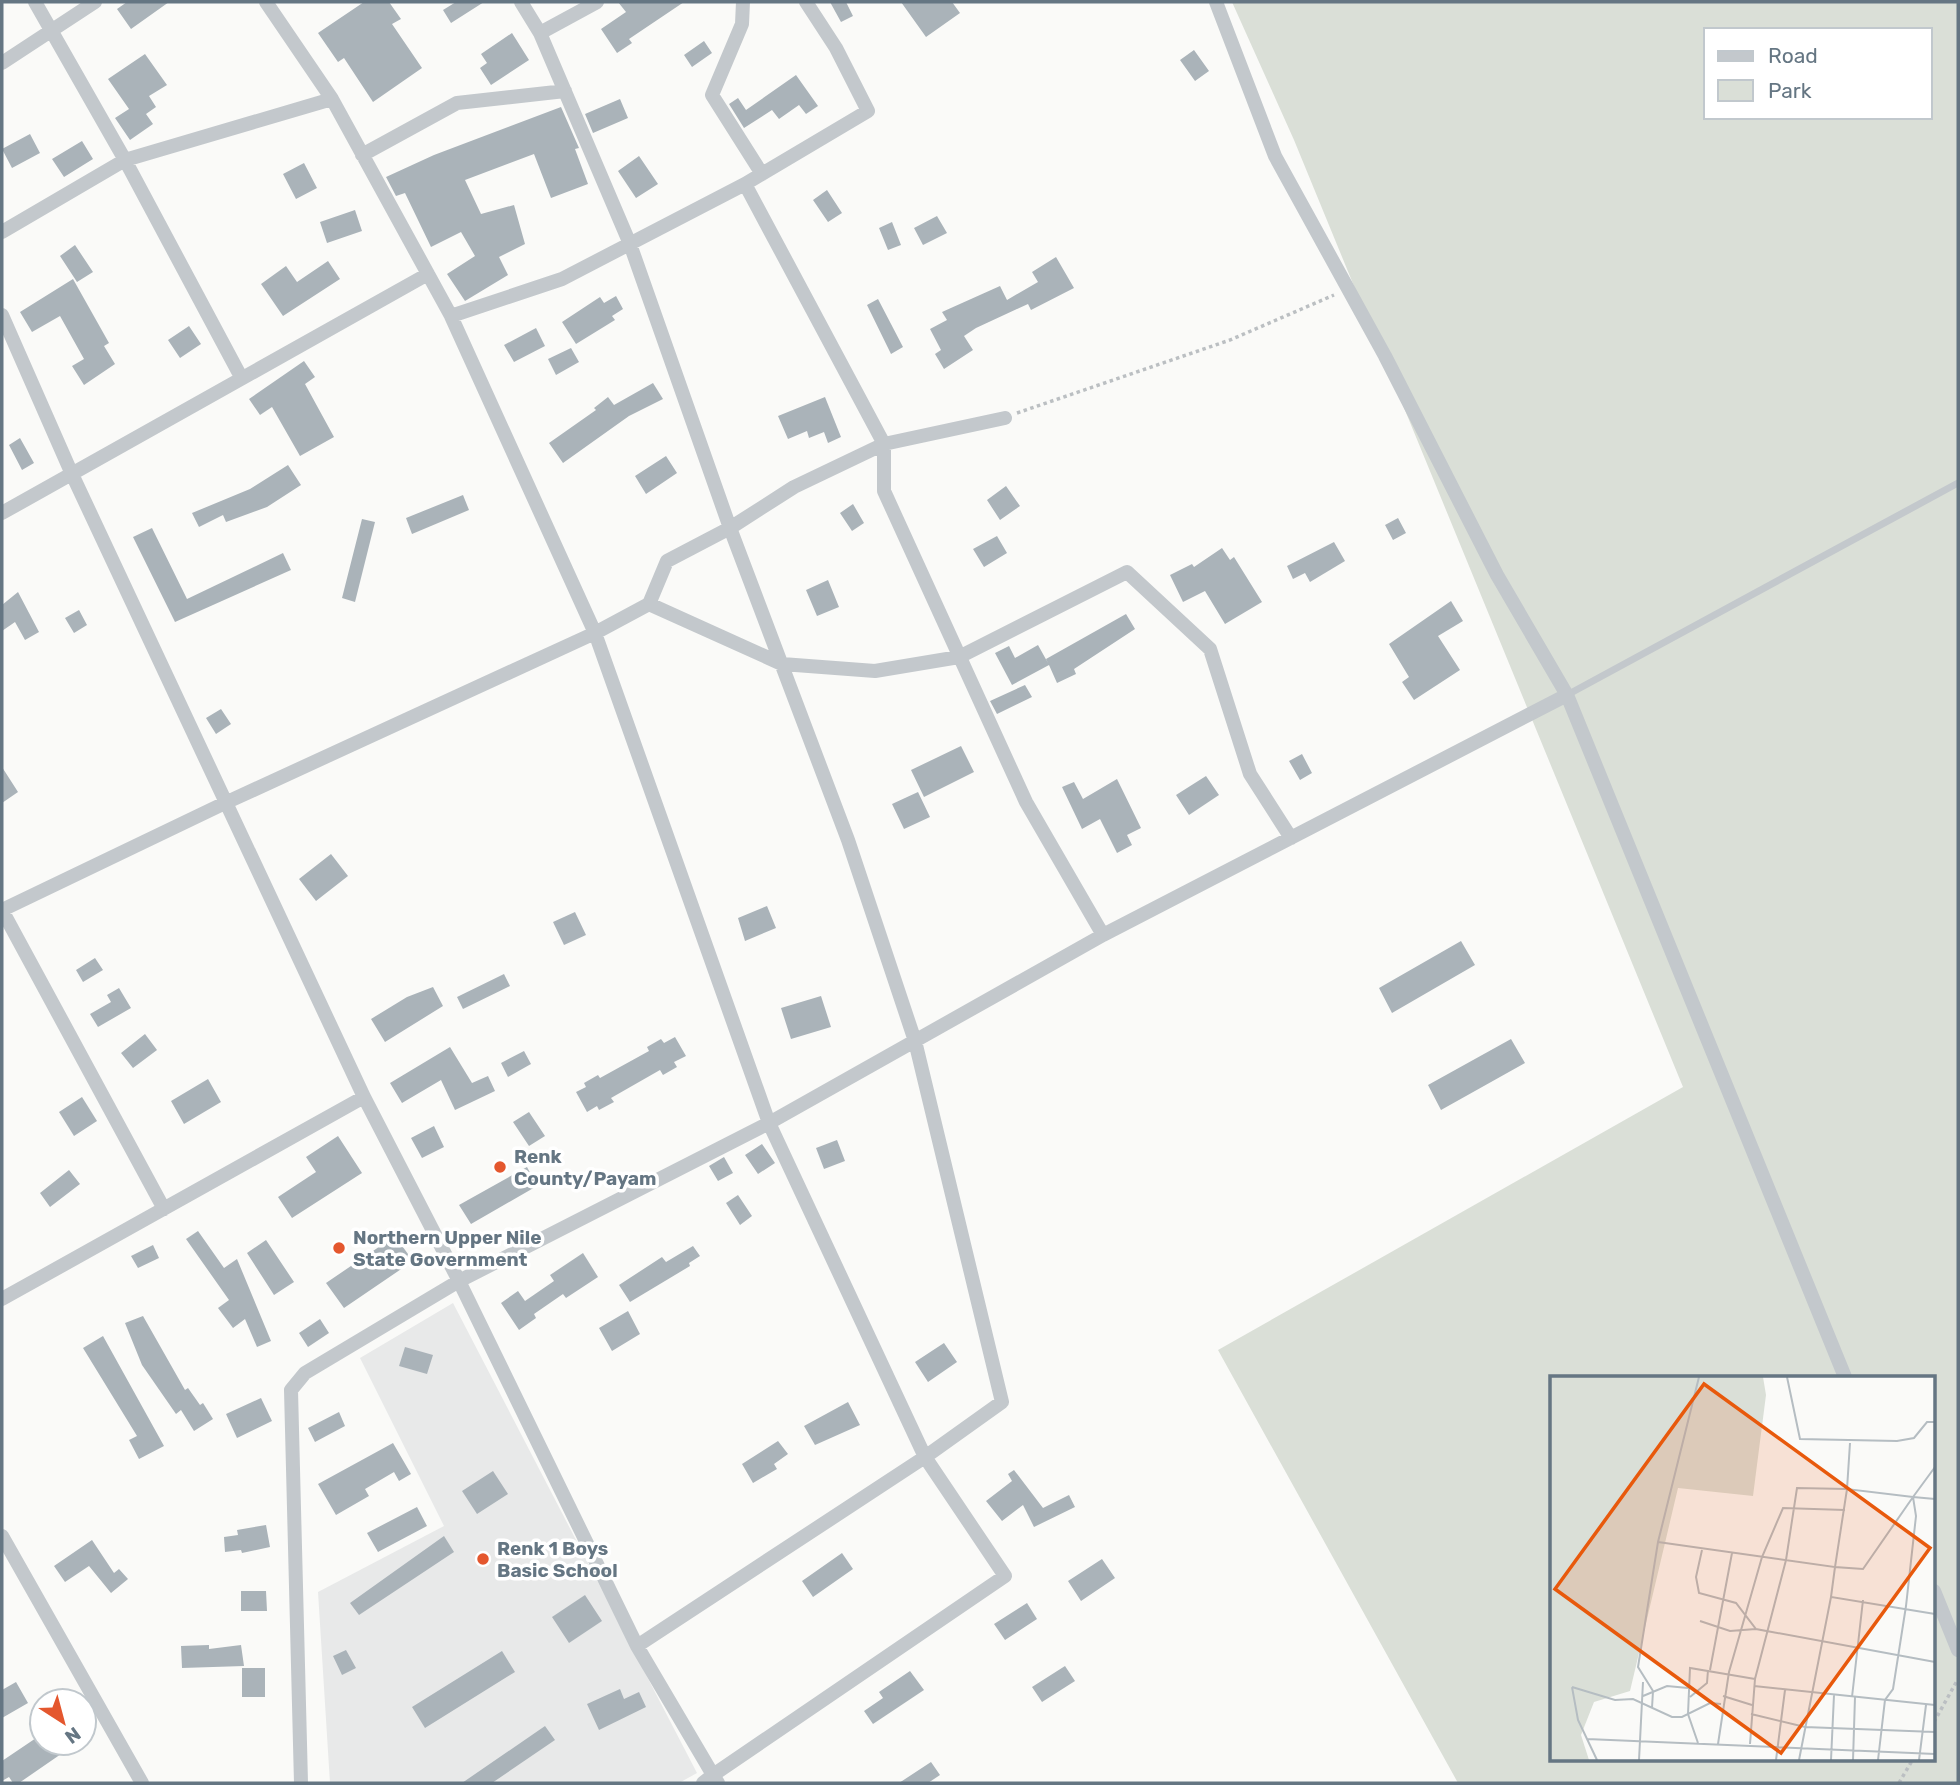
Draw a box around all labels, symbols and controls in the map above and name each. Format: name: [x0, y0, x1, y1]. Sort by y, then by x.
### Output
legend: [1704, 28, 1932, 119]
text: Road: [1768, 43, 1818, 68]
text: Park: [1768, 78, 1812, 103]
place label: Renk County/Payam: [514, 1145, 656, 1190]
marker: Renk County/Payam: [492, 1159, 508, 1175]
place label: Northern Upper Nile State Government: [353, 1226, 541, 1271]
marker: Northern Upper Nile State Government: [331, 1240, 347, 1256]
inset map: [1550, 1376, 1936, 1760]
place label: Renk 1 Boys Basic School: [497, 1537, 618, 1582]
marker: Renk 1 Boys Basic School: [475, 1551, 491, 1567]
north arrow: [28, 1687, 98, 1757]
text: N: [60, 1722, 85, 1749]

